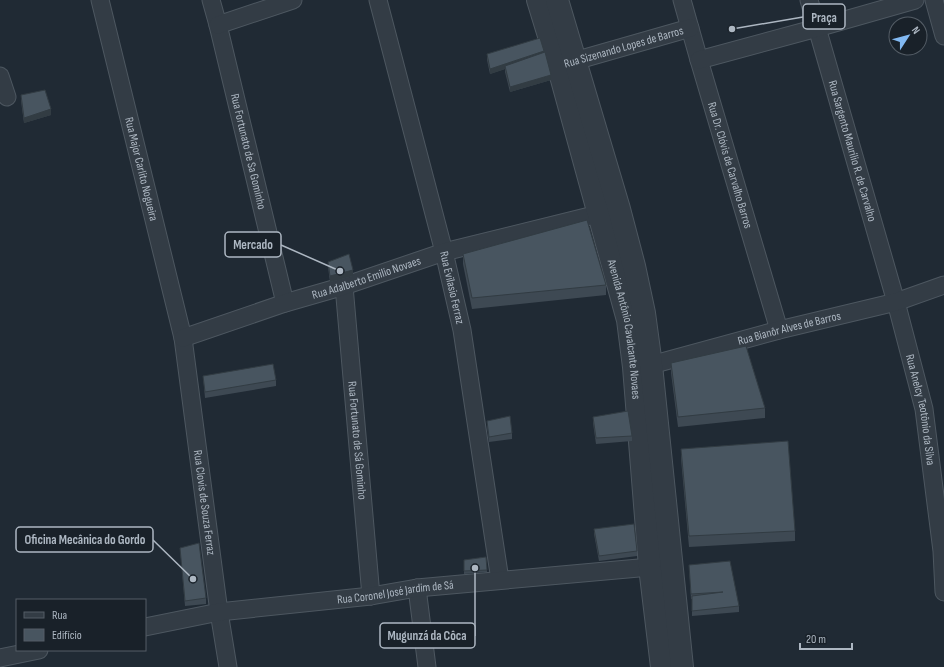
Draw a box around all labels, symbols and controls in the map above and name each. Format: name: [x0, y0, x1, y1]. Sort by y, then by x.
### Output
callout: Praça: [803, 4, 845, 29]
text: Praça: [811, 10, 837, 26]
north arrow: [888, 16, 928, 56]
street label: Rua Sizenando Lopes de Barros: [562, 23, 685, 71]
text: N: [909, 24, 923, 37]
street label: Rua Sargento Maurílio R. de Carvalho: [825, 79, 880, 223]
street label: Rua Fortunato de Sa Gominho: [227, 92, 270, 211]
street label: Rua Dr. Clóvis de Carvalho Barros: [704, 100, 756, 230]
street label: Rua Major Carlito Nogueira: [122, 116, 162, 223]
callout: Mercado: [225, 232, 281, 257]
text: Mercado: [233, 237, 273, 253]
street label: Rua Evilasio Ferraz: [437, 250, 468, 326]
street label: Rua Adalberto Emilio Novaes: [310, 253, 423, 302]
street label: Avenida Antônio Cavalcante Novaes: [604, 257, 644, 400]
street label: Rua Bianôr Alves de Barros: [736, 308, 842, 348]
street label: Rua Anelcy Teotônio da Silva: [902, 353, 939, 466]
street label: Rua Fortunato de Sá Gominho: [345, 381, 370, 500]
street label: Rua Clovis de Souza Ferraz: [190, 449, 219, 557]
callout: Oficina Mecânica do Gordo: [16, 527, 153, 552]
text: Oficina Mecânica do Gordo: [25, 532, 146, 548]
street label: Rua Coronel José Jardim de Sá: [336, 577, 455, 607]
legend: [16, 599, 146, 651]
text: Rua: [52, 608, 68, 623]
callout: Mugunzá da Côca: [380, 623, 475, 648]
scale bar: [800, 625, 852, 651]
text: Edifício: [52, 628, 82, 643]
text: Mugunzá da Côca: [387, 628, 467, 644]
text: 20 m: [806, 632, 826, 647]

